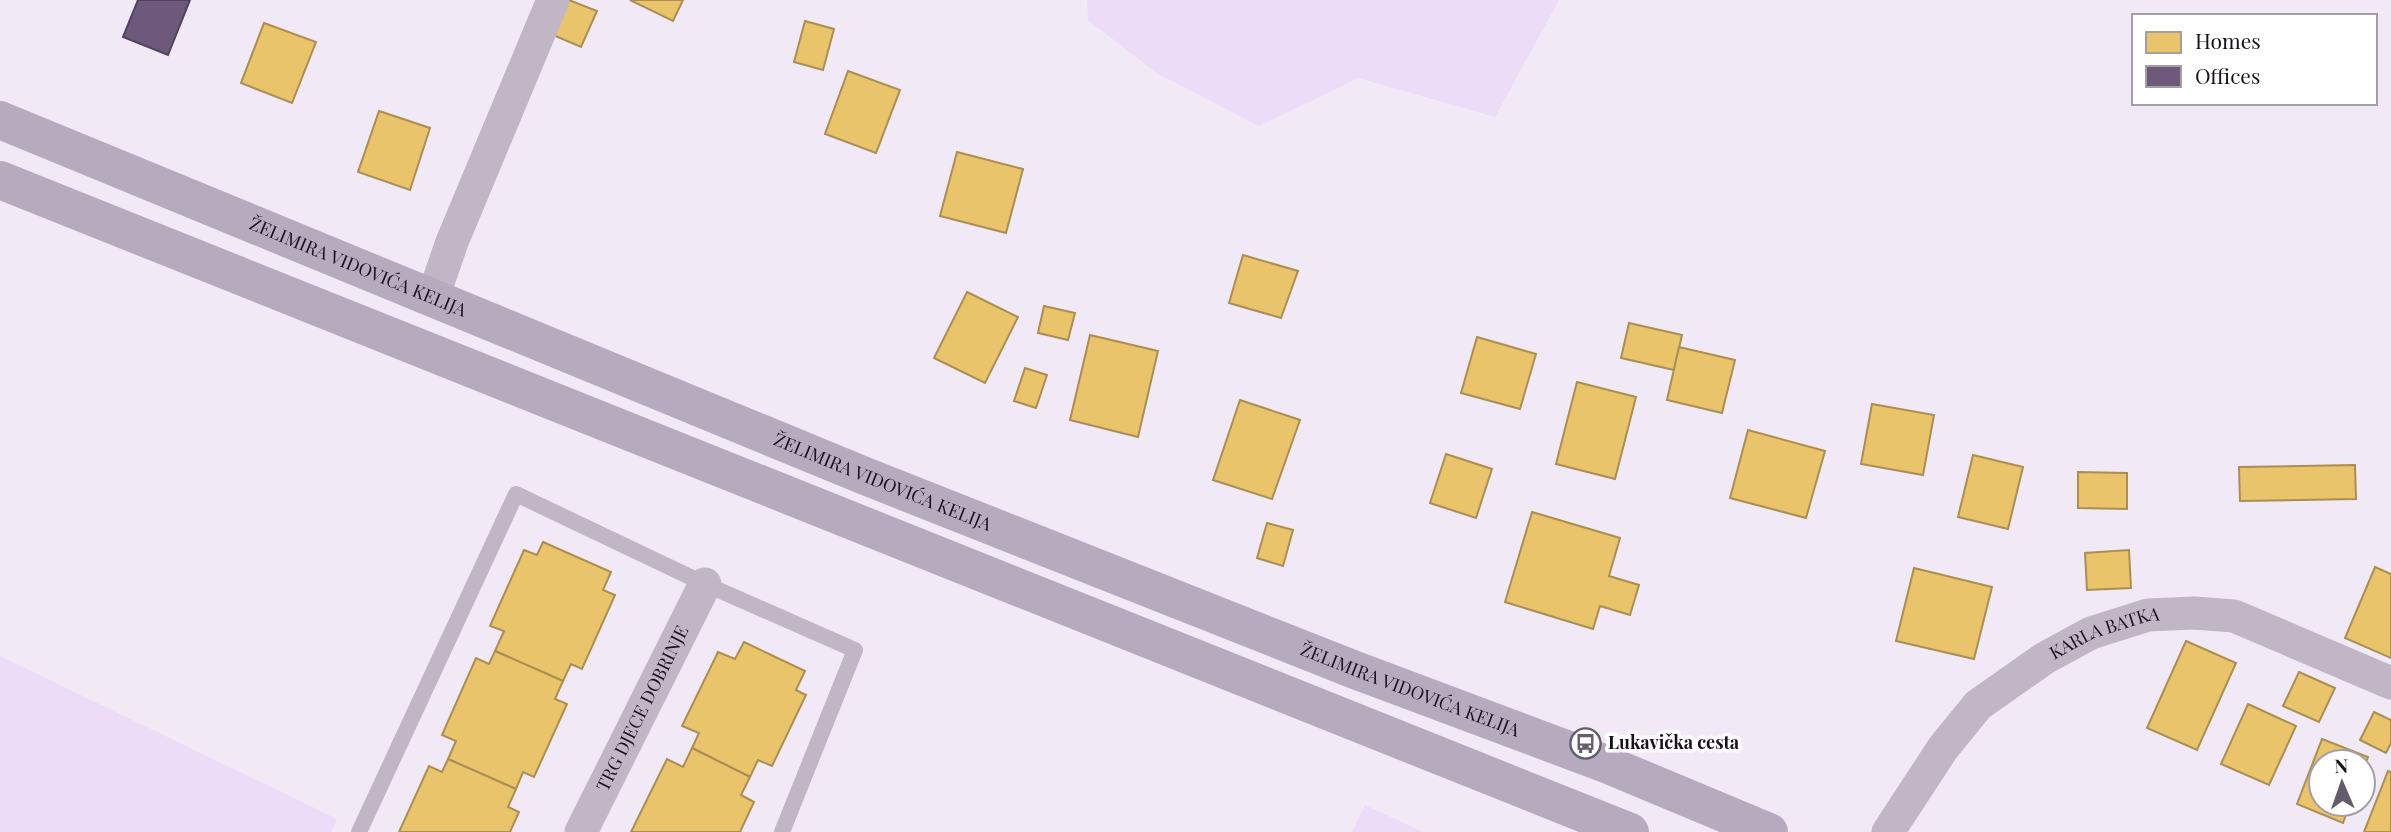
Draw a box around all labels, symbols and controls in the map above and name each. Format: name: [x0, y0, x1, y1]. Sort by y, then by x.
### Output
legend: [2132, 14, 2377, 105]
text: Homes: [2195, 26, 2261, 54]
text: Offices: [2195, 61, 2260, 89]
street label: ŽELIMIRA VIDOVIĆA KELIJA: [246, 211, 471, 322]
street label: ŽELIMIRA VIDOVIĆA KELIJA: [770, 427, 996, 536]
street label: KARLA BATKA: [2045, 601, 2161, 664]
street label: TRG DJECE DOBRINJE: [590, 621, 693, 795]
street label: ŽELIMIRA VIDOVIĆA KELIJA: [1297, 637, 1524, 742]
bus stop icon: Lukavička cesta: [1568, 726, 1602, 760]
place label: Lukavička cesta: [1608, 730, 1740, 754]
north arrow: [2307, 748, 2377, 818]
text: N: [2334, 752, 2349, 778]

